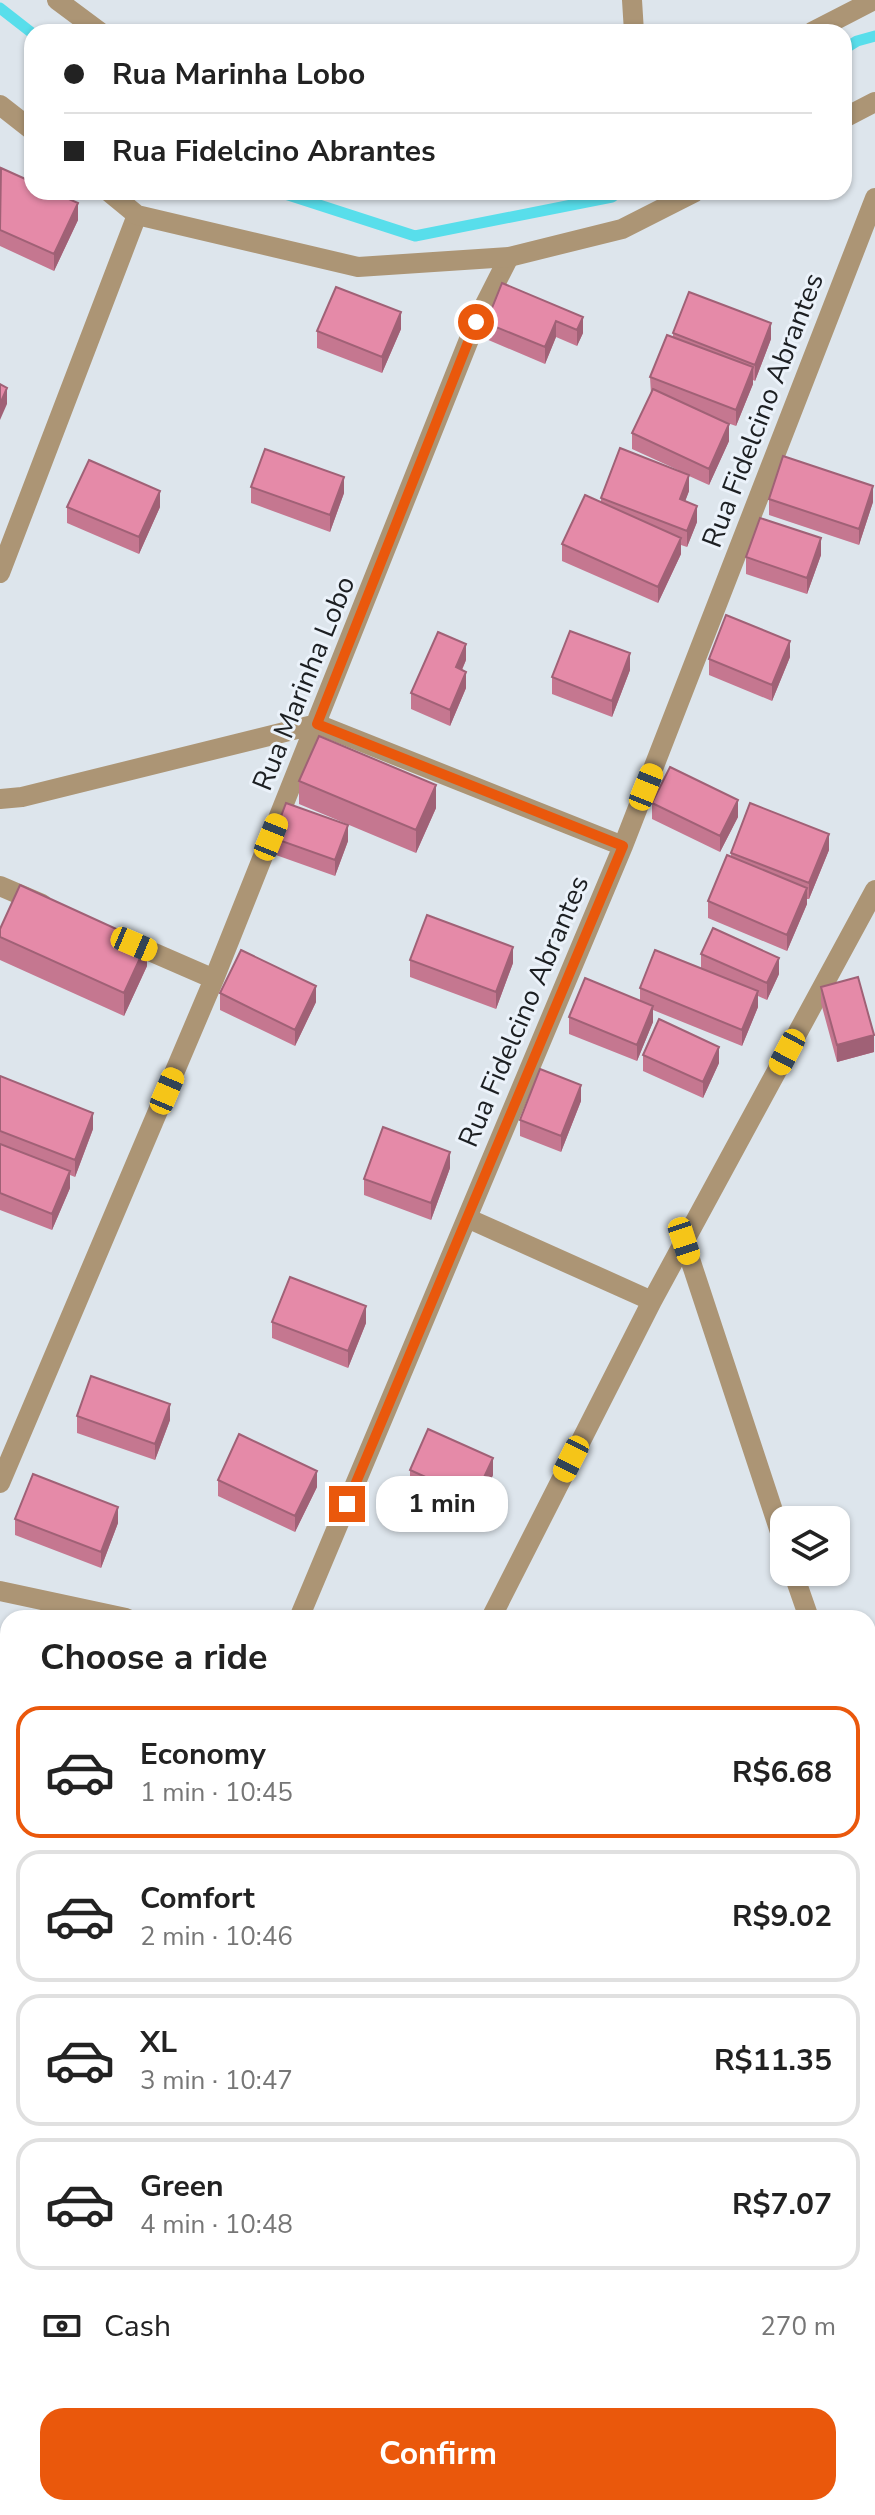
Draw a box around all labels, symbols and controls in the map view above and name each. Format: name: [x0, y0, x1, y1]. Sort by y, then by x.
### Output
text: Rua Marinha Lobo: [112, 54, 365, 95]
text: Rua Fidelcino Abrantes: [112, 131, 436, 172]
street label: Rua Fidelcino Abrantes: [693, 268, 833, 553]
route start: [458, 304, 494, 340]
street label: Rua Marinha Lobo: [244, 570, 364, 796]
car: [626, 760, 666, 814]
car: [251, 810, 291, 864]
street label: Rua Fidelcino Abrantes: [450, 870, 598, 1153]
car: [107, 924, 161, 964]
car: [765, 1025, 809, 1079]
car: [147, 1064, 187, 1118]
car: [665, 1214, 703, 1268]
car: [549, 1432, 593, 1486]
callout: 1 min: [375, 1476, 507, 1532]
route end: [329, 1486, 365, 1522]
text: 1 min: [408, 1486, 476, 1521]
map controls: [770, 1506, 850, 1586]
button: layers: [770, 1506, 850, 1586]
text: Choose a ride: [40, 1633, 268, 1682]
text: Economy: [140, 1734, 266, 1775]
icon: car: [44, 1736, 116, 1808]
text: R$6.68: [732, 1752, 832, 1793]
text: 1 min · 10:45: [140, 1775, 293, 1810]
text: Comfort: [140, 1878, 255, 1919]
icon: car: [44, 1880, 116, 1952]
text: R$9.02: [732, 1896, 832, 1937]
text: 2 min · 10:46: [140, 1919, 293, 1954]
text: XL: [140, 2022, 177, 2063]
icon: car: [44, 2024, 116, 2096]
text: R$11.35: [714, 2040, 832, 2081]
text: 3 min · 10:47: [140, 2063, 293, 2098]
text: Green: [140, 2166, 224, 2207]
icon: car: [44, 2168, 116, 2240]
text: R$7.07: [732, 2184, 832, 2225]
text: 4 min · 10:48: [140, 2207, 293, 2242]
icon: cash: [40, 2304, 84, 2348]
text: Cash: [104, 2306, 171, 2347]
text: 270 m: [760, 2309, 836, 2344]
button: Confirm: [40, 2408, 836, 2500]

